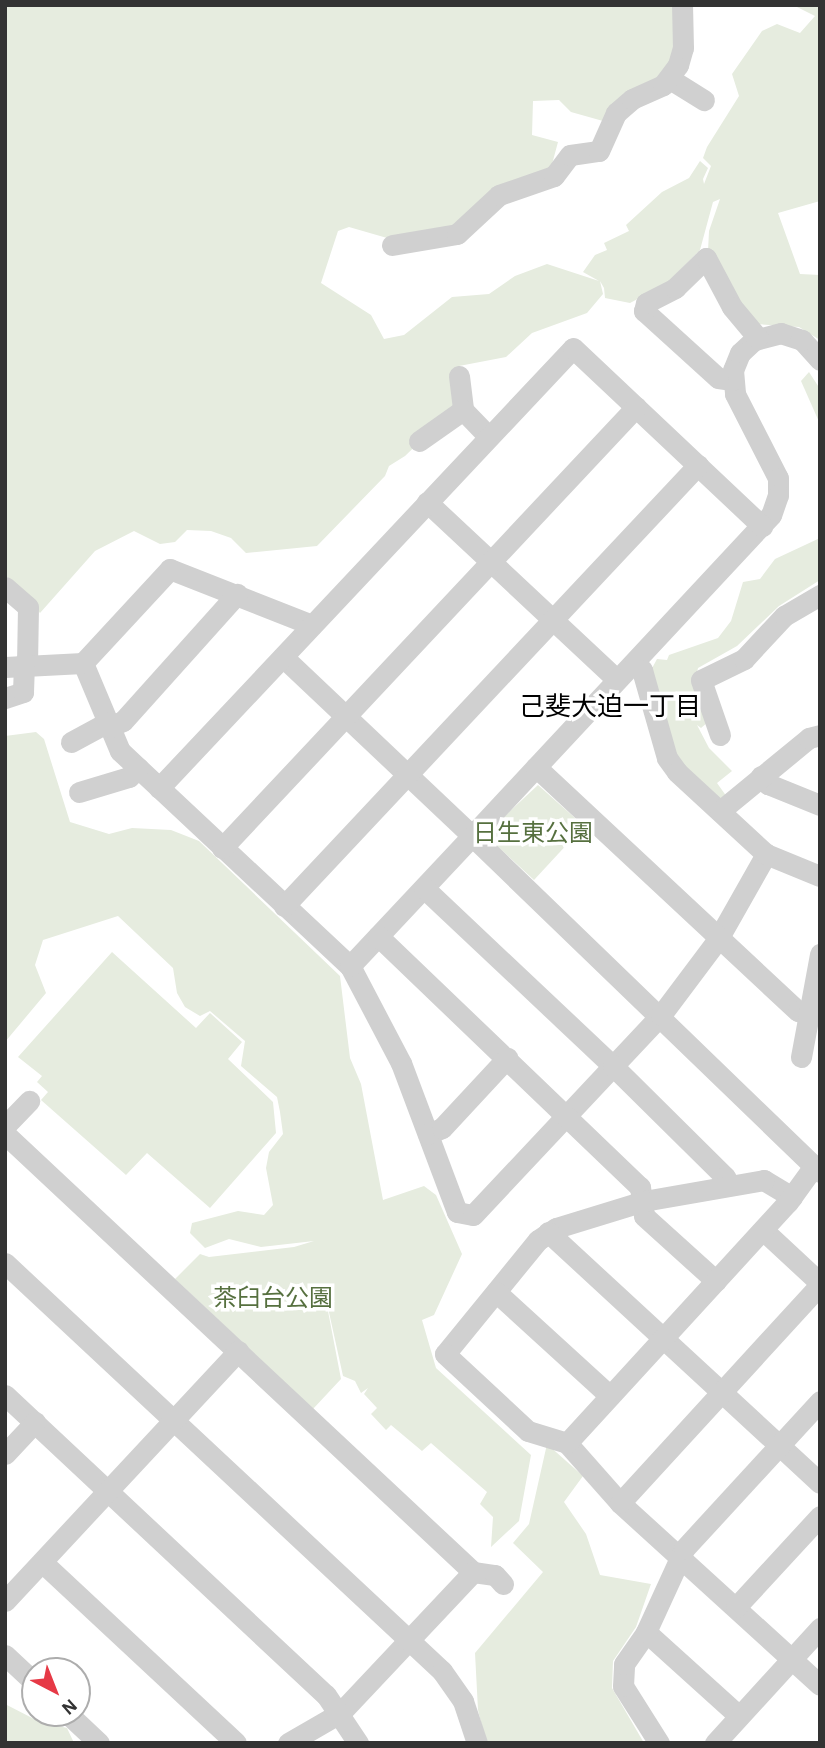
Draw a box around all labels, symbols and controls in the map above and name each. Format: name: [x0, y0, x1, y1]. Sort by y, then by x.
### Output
district label: 己斐大迫一丁目: [519, 692, 701, 724]
park label: 日生東公園: [473, 821, 593, 849]
park label: 茶臼台公園: [213, 1286, 333, 1314]
north arrow: [21, 1657, 91, 1727]
text: N: [58, 1695, 80, 1718]

